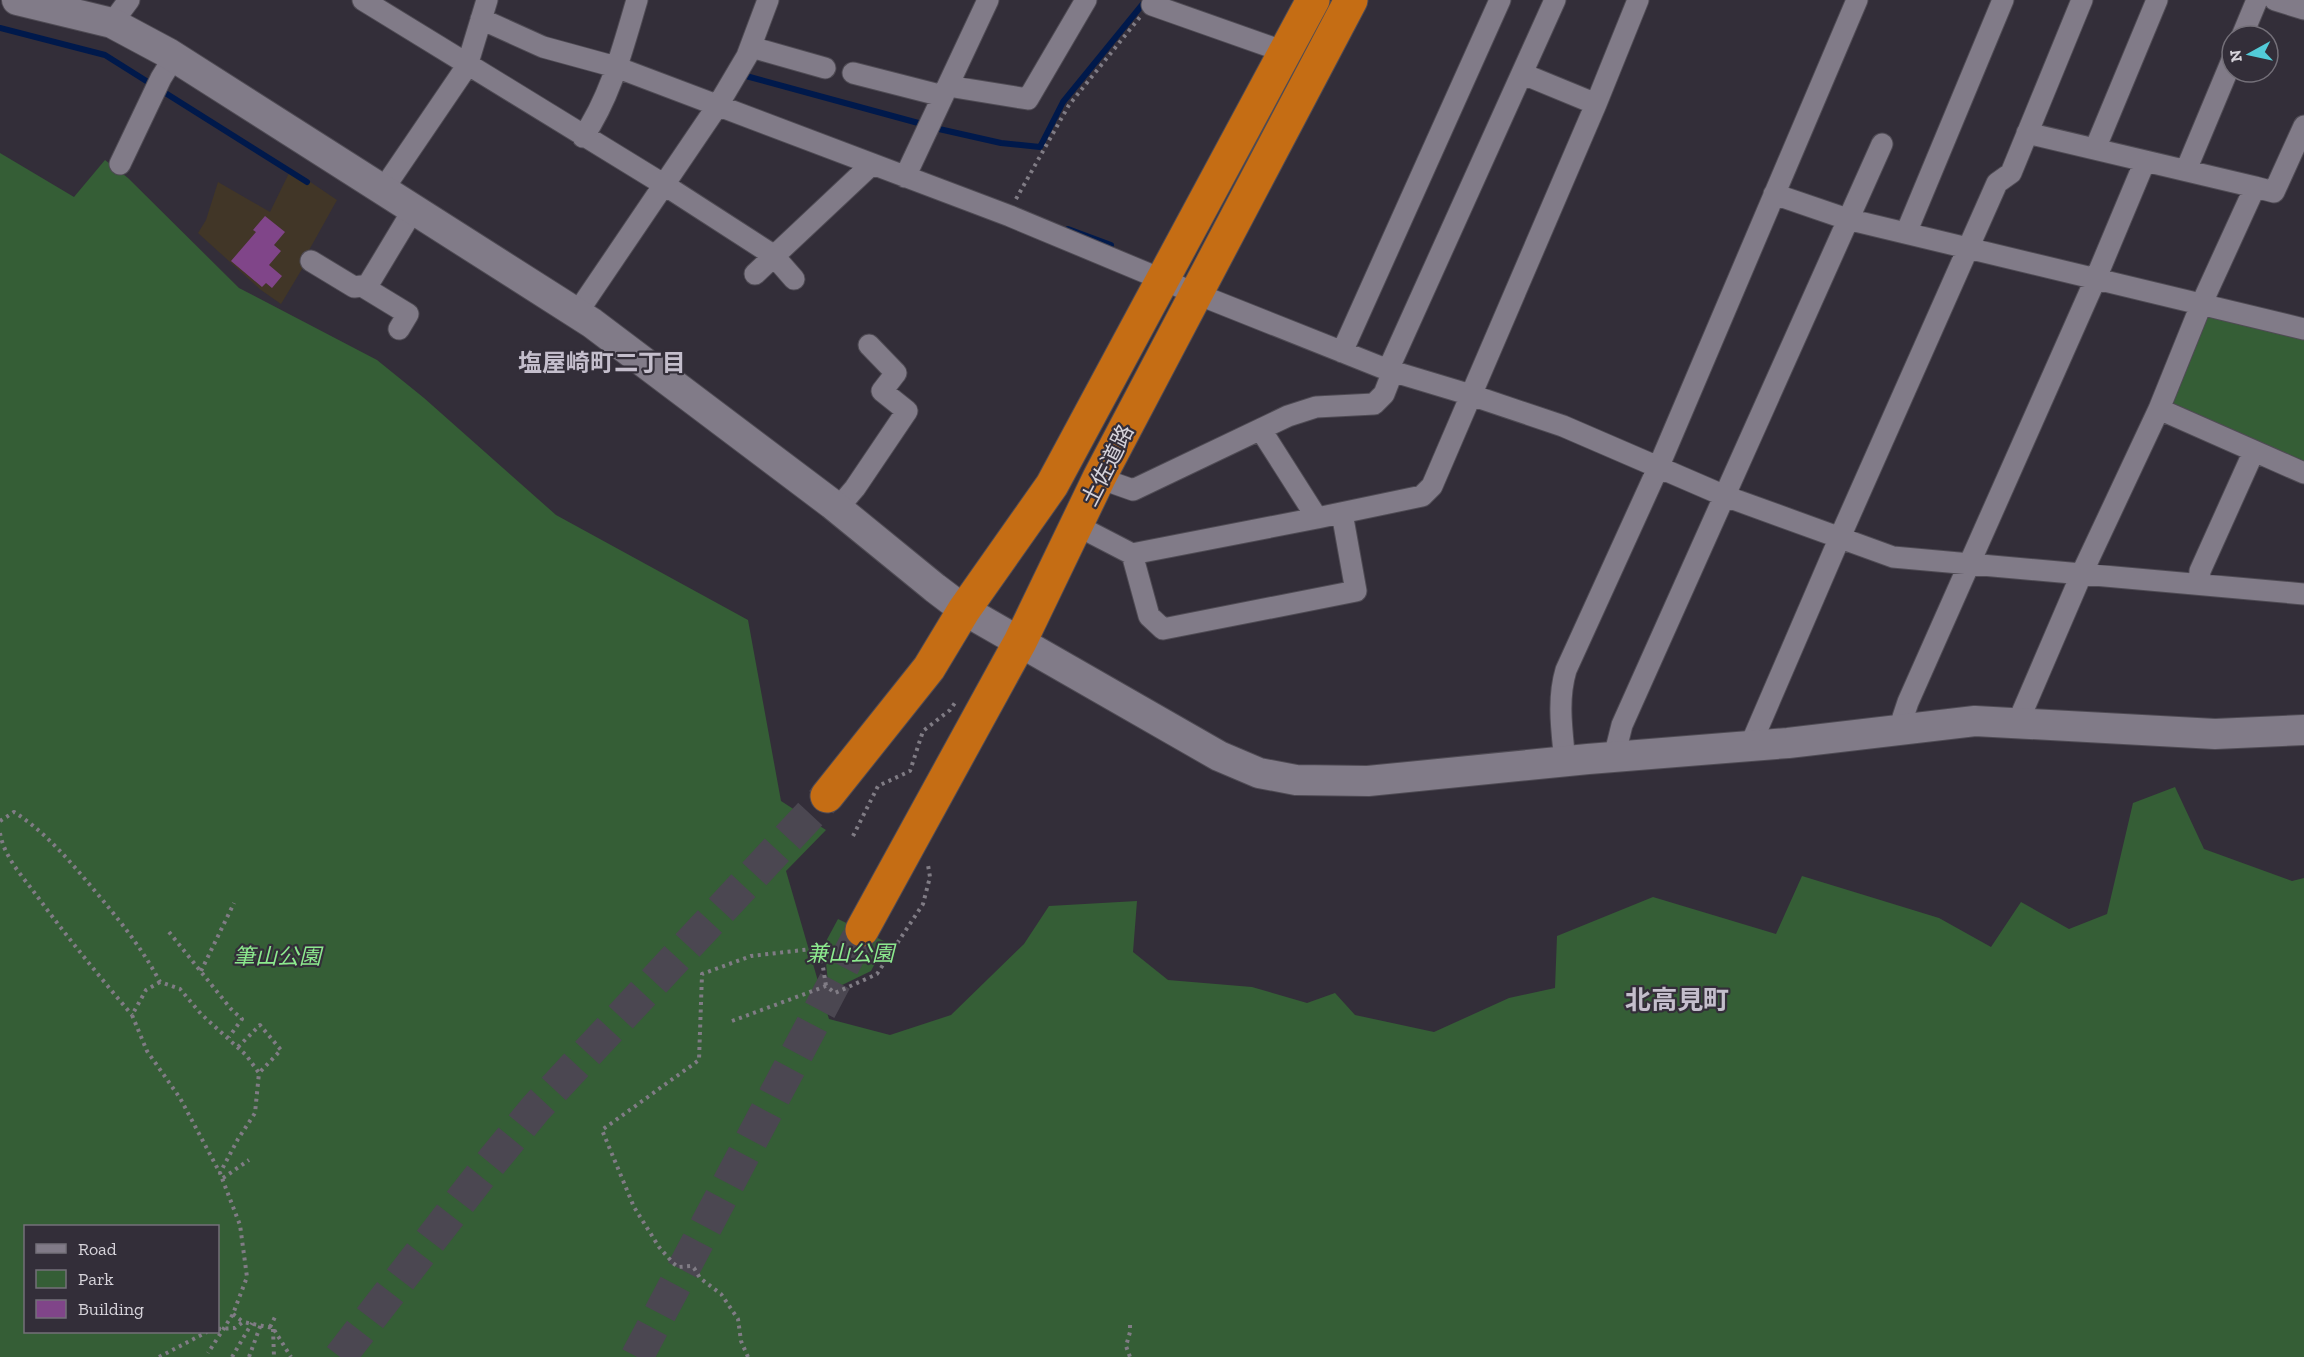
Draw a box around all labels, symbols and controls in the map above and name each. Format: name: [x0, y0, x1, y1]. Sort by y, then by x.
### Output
north arrow: [2220, 24, 2280, 84]
text: N: [2225, 49, 2246, 63]
district label: 塩屋崎町二丁目: [518, 348, 686, 377]
street label: 土佐道路: [1075, 420, 1139, 511]
park label: 兼山公園: [806, 940, 897, 967]
park label: 筆山公園: [233, 943, 324, 970]
district label: 北高見町: [1625, 984, 1729, 1016]
legend: [24, 1225, 219, 1333]
text: Road: [78, 1238, 117, 1260]
text: Park: [78, 1268, 114, 1290]
text: Building: [78, 1298, 144, 1320]

